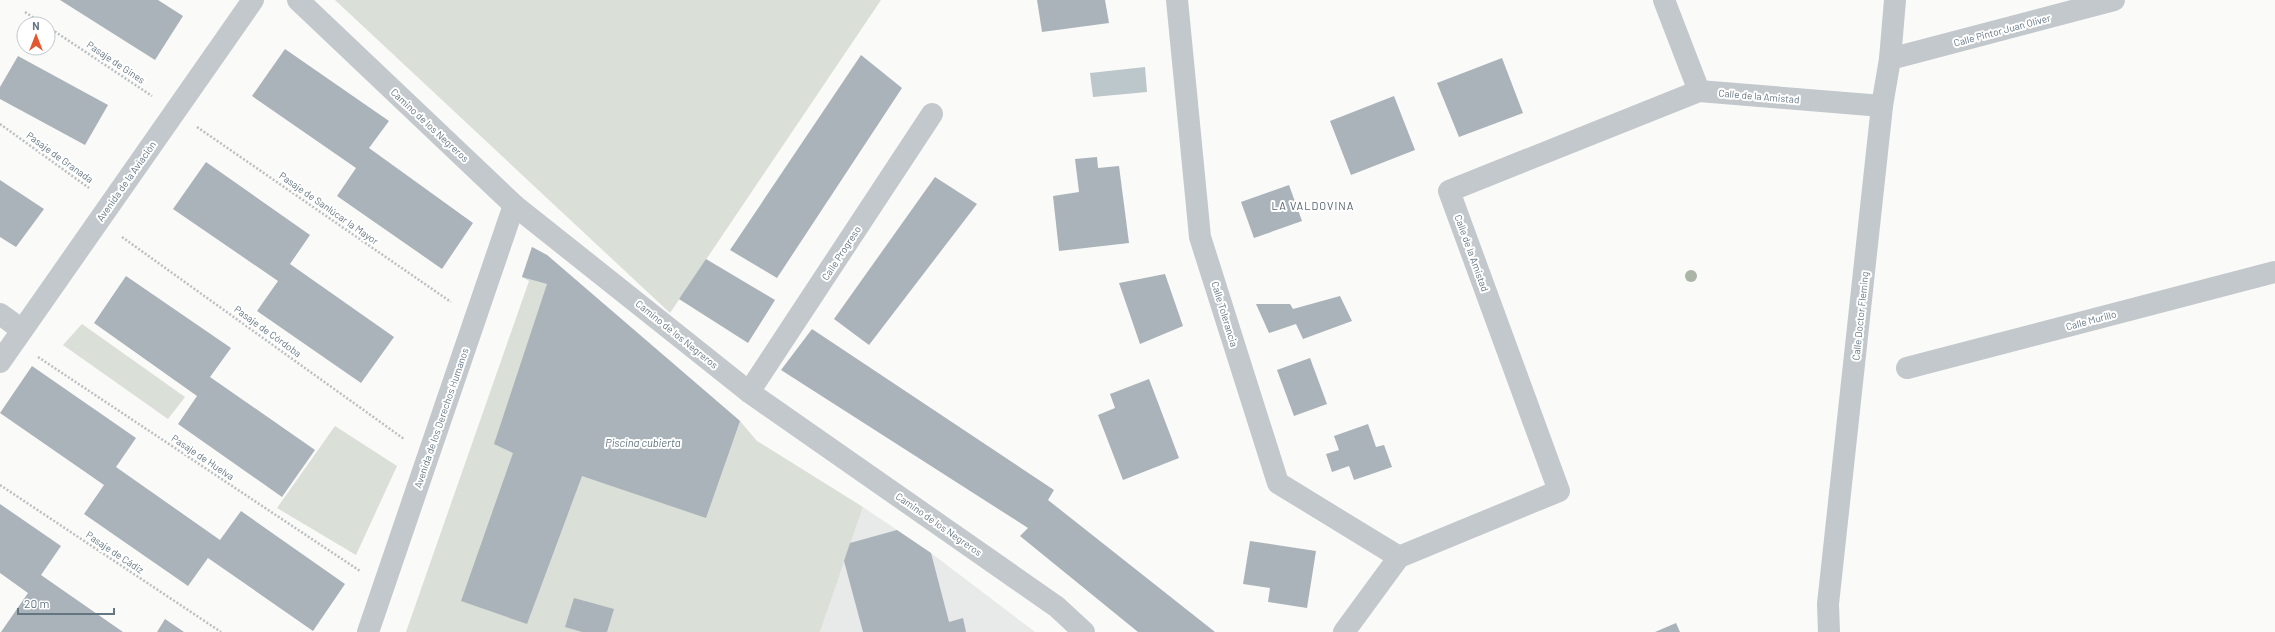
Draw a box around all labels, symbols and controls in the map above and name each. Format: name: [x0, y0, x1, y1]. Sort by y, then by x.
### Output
street label: Calle Pintor Juan Oliver: [1952, 11, 2052, 49]
north arrow: [16, 16, 56, 56]
text: N: [32, 19, 40, 32]
street label: Pasaje de Gines: [85, 38, 148, 86]
street label: Camino de los Negreros: [389, 86, 472, 164]
street label: Calle de la Amistad: [1718, 86, 1800, 106]
street label: Pasaje de Granada: [24, 129, 96, 185]
street label: Avenida de la Aviación: [94, 139, 158, 223]
street label: Pasaje de Sanlúcar la Mayor: [277, 169, 381, 247]
district label: LA VALDOVINA: [1272, 199, 1354, 212]
street label: Calle de la Amistad: [1452, 213, 1492, 293]
street label: Calle Progreso: [819, 224, 863, 282]
street label: Calle Doctor Fleming: [1849, 271, 1871, 361]
street label: Calle Tolerancia: [1209, 280, 1241, 348]
street label: Camino de los Negreros: [633, 297, 721, 371]
street label: Pasaje de Córdoba: [232, 303, 304, 359]
street label: Calle Murillo: [2064, 308, 2118, 332]
street label: Avenida de los Derechos Humanos: [411, 346, 471, 490]
street label: Pasaje de Huelva: [169, 432, 237, 482]
water label: Piscina cubierta: [605, 436, 681, 449]
street label: Camino de los Negreros: [894, 490, 984, 558]
street label: Pasaje de Cádiz: [84, 528, 147, 576]
scale bar: [18, 590, 114, 616]
text: 20 m: [24, 596, 50, 610]

